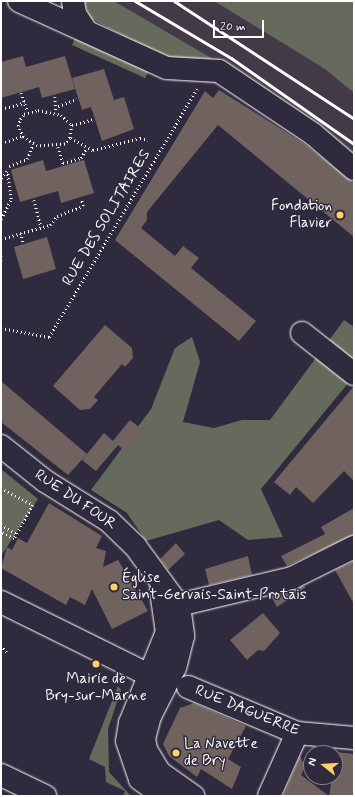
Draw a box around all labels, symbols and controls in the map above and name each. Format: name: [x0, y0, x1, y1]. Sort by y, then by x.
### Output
scale bar: [215, 12, 266, 38]
text: 20 m: [220, 19, 246, 35]
street label: RUE DES SOLITAIRES: [60, 148, 154, 288]
place label: Fondation Flavier: [271, 197, 332, 232]
marker: Fondation Flavier: [335, 210, 345, 220]
street label: RUE DU FOUR: [32, 467, 118, 533]
place label: Église Saint-Gervais-Saint-Protais: [122, 569, 306, 604]
marker: Église Saint-Gervais-Saint-Protais: [109, 582, 119, 592]
marker: Mairie de Bry-sur-Marne: [91, 659, 101, 669]
place label: Mairie de Bry-sur-Marne: [45, 670, 147, 705]
street label: RUE DAGUERRE: [193, 682, 301, 740]
place label: La Navette de Bry: [184, 735, 260, 770]
north arrow: [303, 745, 343, 785]
marker: La Navette de Bry: [171, 748, 181, 758]
text: N: [305, 756, 320, 767]

